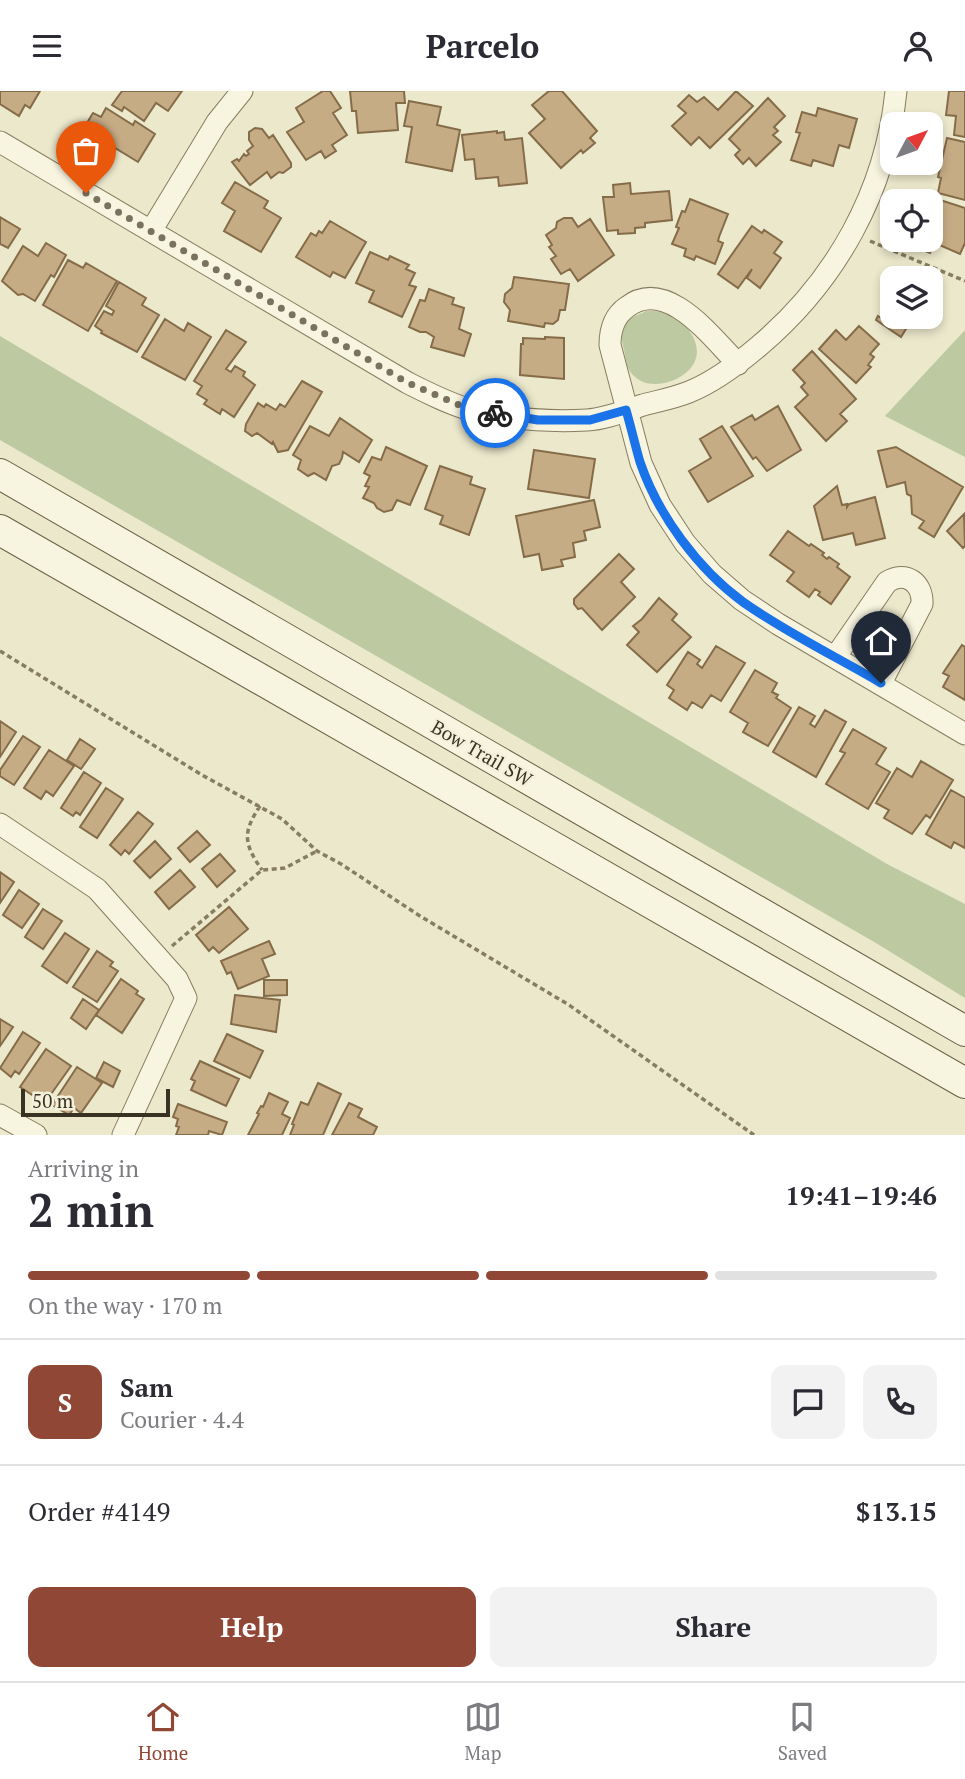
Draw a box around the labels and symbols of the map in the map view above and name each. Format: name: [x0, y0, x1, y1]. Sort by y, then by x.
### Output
north arrow: [880, 112, 943, 175]
pin: [56, 121, 116, 193]
courier: [460, 378, 530, 448]
pin: [851, 611, 911, 683]
street label: Bow Trail SW: [427, 714, 537, 792]
scale bar: [21, 1086, 170, 1118]

